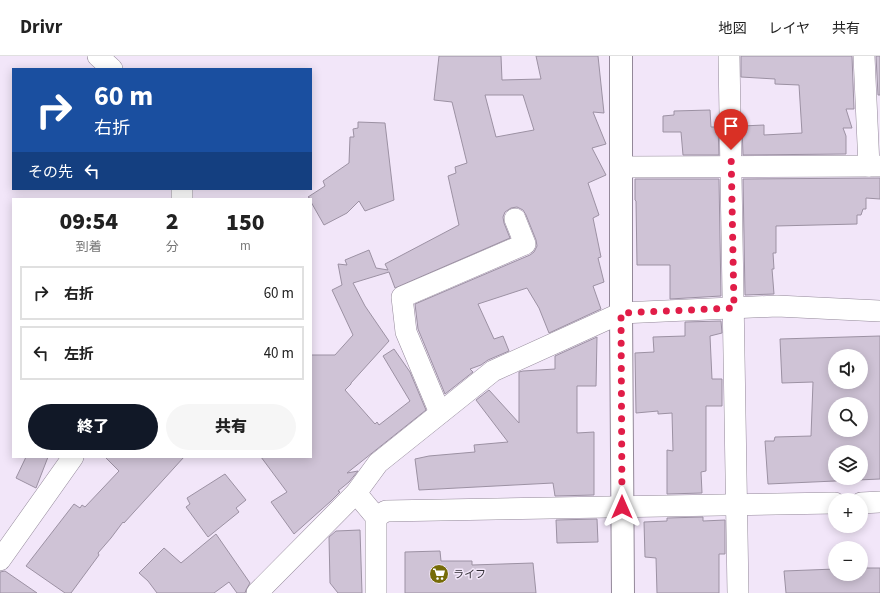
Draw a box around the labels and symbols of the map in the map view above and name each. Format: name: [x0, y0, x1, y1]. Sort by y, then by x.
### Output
pin: [714, 109, 748, 150]
position arrow: [601, 486, 643, 528]
supermarket icon: ライフ: [428, 563, 450, 585]
place label: ライフ: [453, 567, 486, 582]

